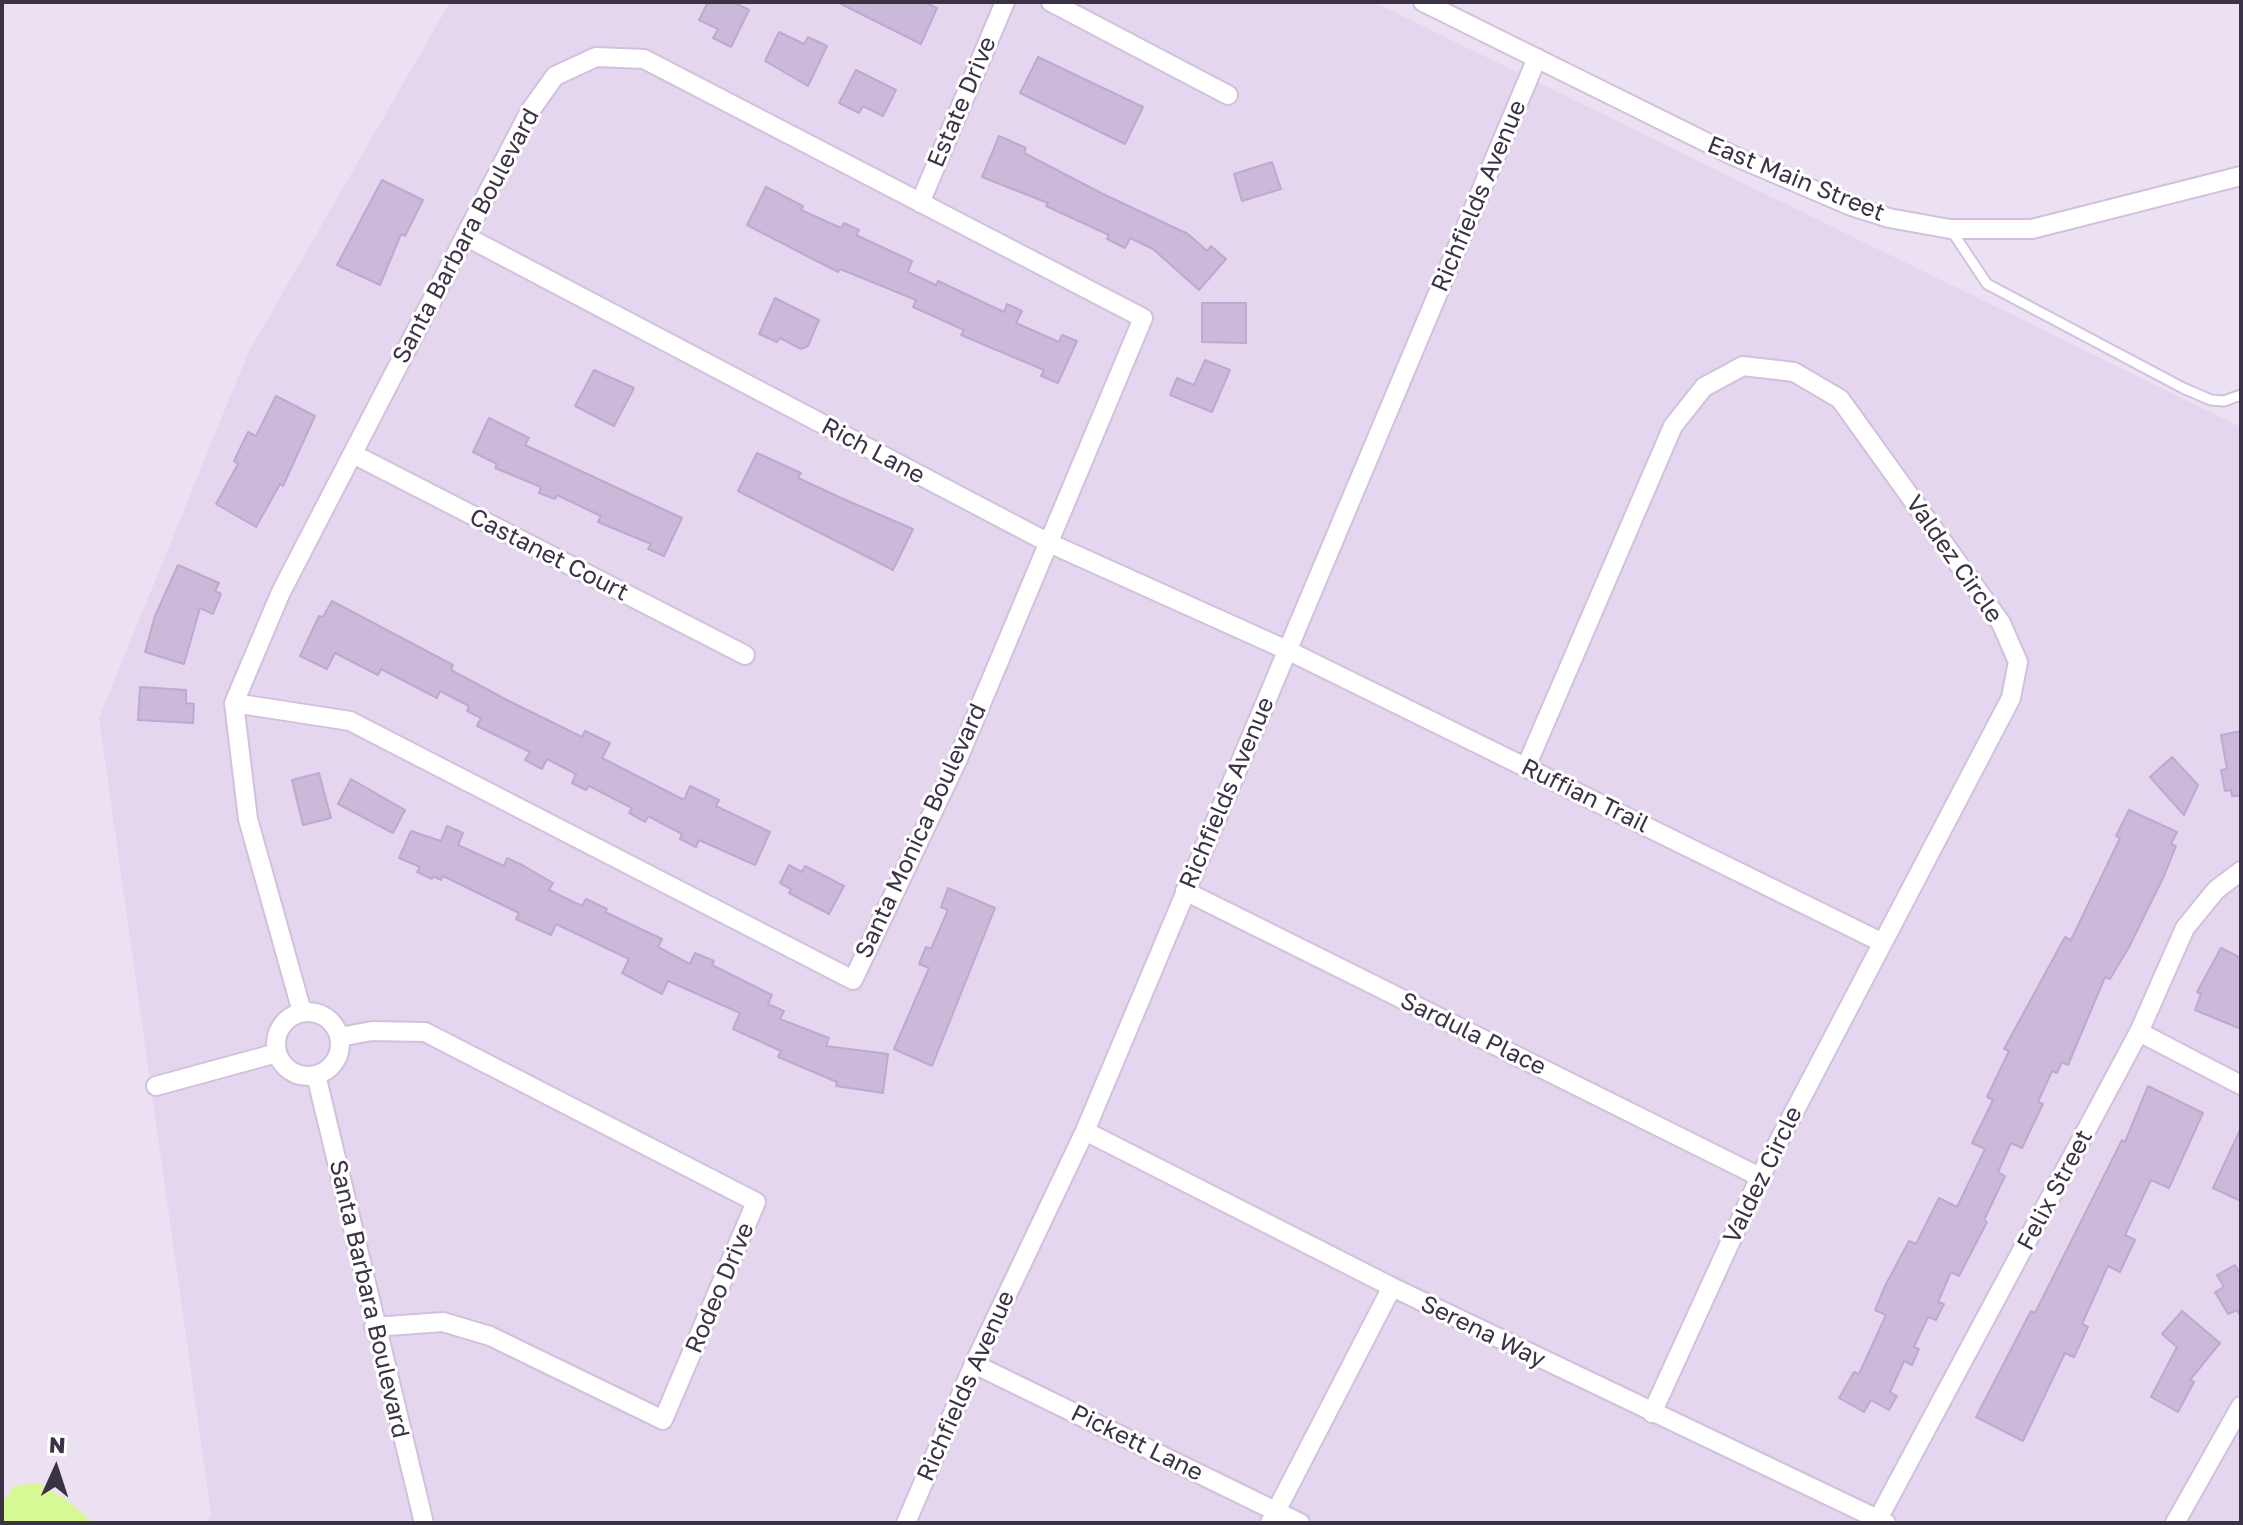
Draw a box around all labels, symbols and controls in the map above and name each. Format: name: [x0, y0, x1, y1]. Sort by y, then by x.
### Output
street label: Estate Drive: [922, 32, 1002, 172]
street label: Richfields Avenue: [1426, 96, 1532, 296]
street label: Santa Barbara Boulevard: [386, 104, 546, 368]
street label: East Main Street: [1703, 130, 1889, 228]
street label: Rich Lane: [816, 412, 930, 490]
street label: Valdez Circle: [1900, 490, 2008, 628]
street label: Castanet Court: [465, 503, 633, 607]
street label: Richfields Avenue: [1174, 693, 1280, 893]
street label: Santa Monica Boulevard: [849, 699, 993, 963]
street label: Ruffian Trail: [1516, 753, 1654, 839]
street label: Sardula Place: [1395, 986, 1551, 1082]
street label: Valdez Circle: [1717, 1102, 1809, 1248]
street label: Felix Street: [2011, 1125, 2099, 1255]
street label: Santa Barbara Boulevard: [323, 1157, 415, 1441]
street label: Rodeo Drive: [680, 1218, 760, 1358]
street label: Richfields Avenue: [911, 1286, 1021, 1486]
street label: Serena Way: [1416, 1289, 1550, 1375]
street label: Pickett Lane: [1066, 1399, 1208, 1487]
north arrow: [16, 1429, 96, 1509]
text: N: [48, 1431, 66, 1458]

